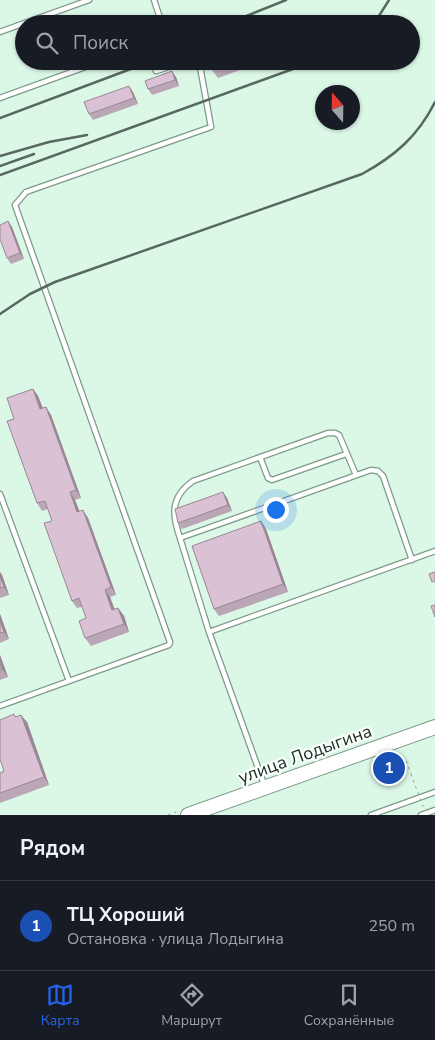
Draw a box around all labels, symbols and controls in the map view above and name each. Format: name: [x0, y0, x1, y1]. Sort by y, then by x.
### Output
search box: [15, 15, 420, 70]
icon: search: [33, 29, 61, 57]
text: Поиск: [73, 30, 128, 56]
north arrow: [315, 85, 360, 130]
your location: [263, 497, 289, 523]
street label: улица Лодыгина: [235, 719, 375, 789]
pin: 1: [373, 749, 405, 787]
text: Рядом: [20, 834, 85, 862]
text: ТЦ Хороший: [67, 902, 185, 928]
text: 1: [31, 915, 41, 937]
text: 250 m: [368, 915, 415, 937]
text: Остановка · улица Лодыгина: [67, 928, 284, 950]
tab: Карта: [41, 981, 79, 1030]
tab: Маршрут: [161, 981, 222, 1030]
tab: Сохранённые: [304, 981, 394, 1030]

